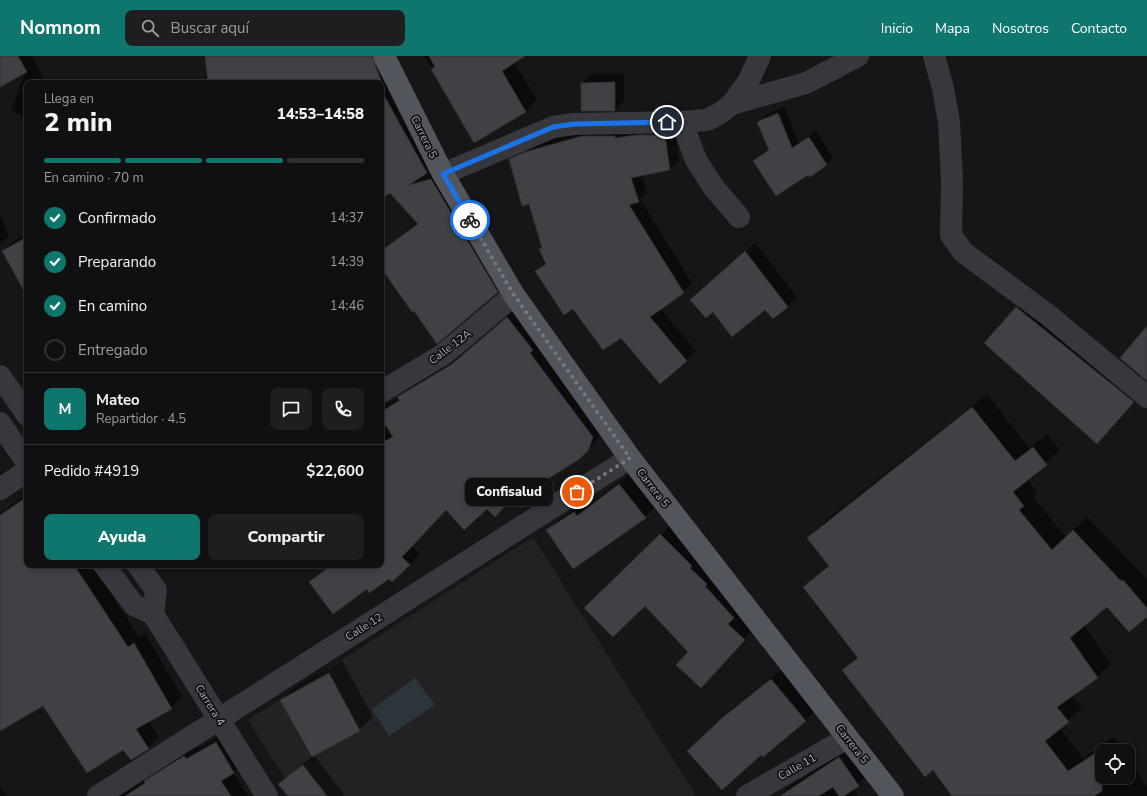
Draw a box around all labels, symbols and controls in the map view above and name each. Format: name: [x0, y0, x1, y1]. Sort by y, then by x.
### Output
search box: [125, 10, 405, 46]
text: Nomnom: [20, 15, 101, 41]
icon: search: [139, 17, 161, 39]
text: Buscar aquí: [171, 18, 249, 38]
text: Inicio: [881, 19, 913, 38]
text: Mapa: [935, 19, 970, 38]
text: Nosotros: [992, 19, 1049, 38]
text: Contacto: [1071, 19, 1127, 38]
text: Llega en: [44, 90, 94, 108]
text: 14:53–14:58: [277, 104, 364, 124]
text: 2 min: [44, 105, 112, 140]
pin: [650, 105, 684, 139]
icon: home: [656, 111, 678, 133]
street label: Carrera 5: [407, 113, 441, 161]
text: En camino · 70 m: [44, 169, 144, 187]
courier: [450, 200, 490, 240]
icon: check: [44, 207, 66, 229]
text: Confirmado: [78, 208, 156, 228]
text: 14:37: [330, 209, 364, 227]
icon: bike: [459, 209, 481, 231]
icon: check: [44, 251, 66, 273]
text: Preparando: [78, 252, 156, 272]
text: 14:39: [330, 253, 364, 271]
icon: check: [44, 295, 66, 317]
text: En camino: [78, 296, 147, 316]
text: 14:46: [330, 297, 364, 315]
street label: Calle 12A: [426, 326, 474, 368]
text: Entregado: [78, 340, 148, 360]
button: chat: [270, 388, 312, 430]
button: phone: [322, 388, 364, 430]
text: Mateo: [96, 390, 140, 410]
text: M: [58, 399, 72, 419]
text: Repartidor · 4.5: [96, 410, 186, 428]
text: Pedido #4919: [44, 461, 139, 481]
text: $22,600: [306, 461, 364, 481]
street label: Carrera 5: [633, 465, 673, 511]
pin: [560, 475, 594, 509]
callout: Confisalud: [465, 478, 553, 506]
icon: bag: [566, 481, 588, 503]
text: Confisalud: [476, 483, 542, 501]
button: Ayuda: [44, 514, 200, 560]
button: Compartir: [208, 514, 364, 560]
street label: Calle 12: [342, 610, 386, 644]
street label: Carrera 4: [191, 682, 229, 729]
street label: Carrera 5: [832, 721, 872, 767]
map controls: [1095, 744, 1135, 784]
button: locate: [1095, 744, 1135, 784]
street label: Calle 11: [775, 750, 819, 784]

